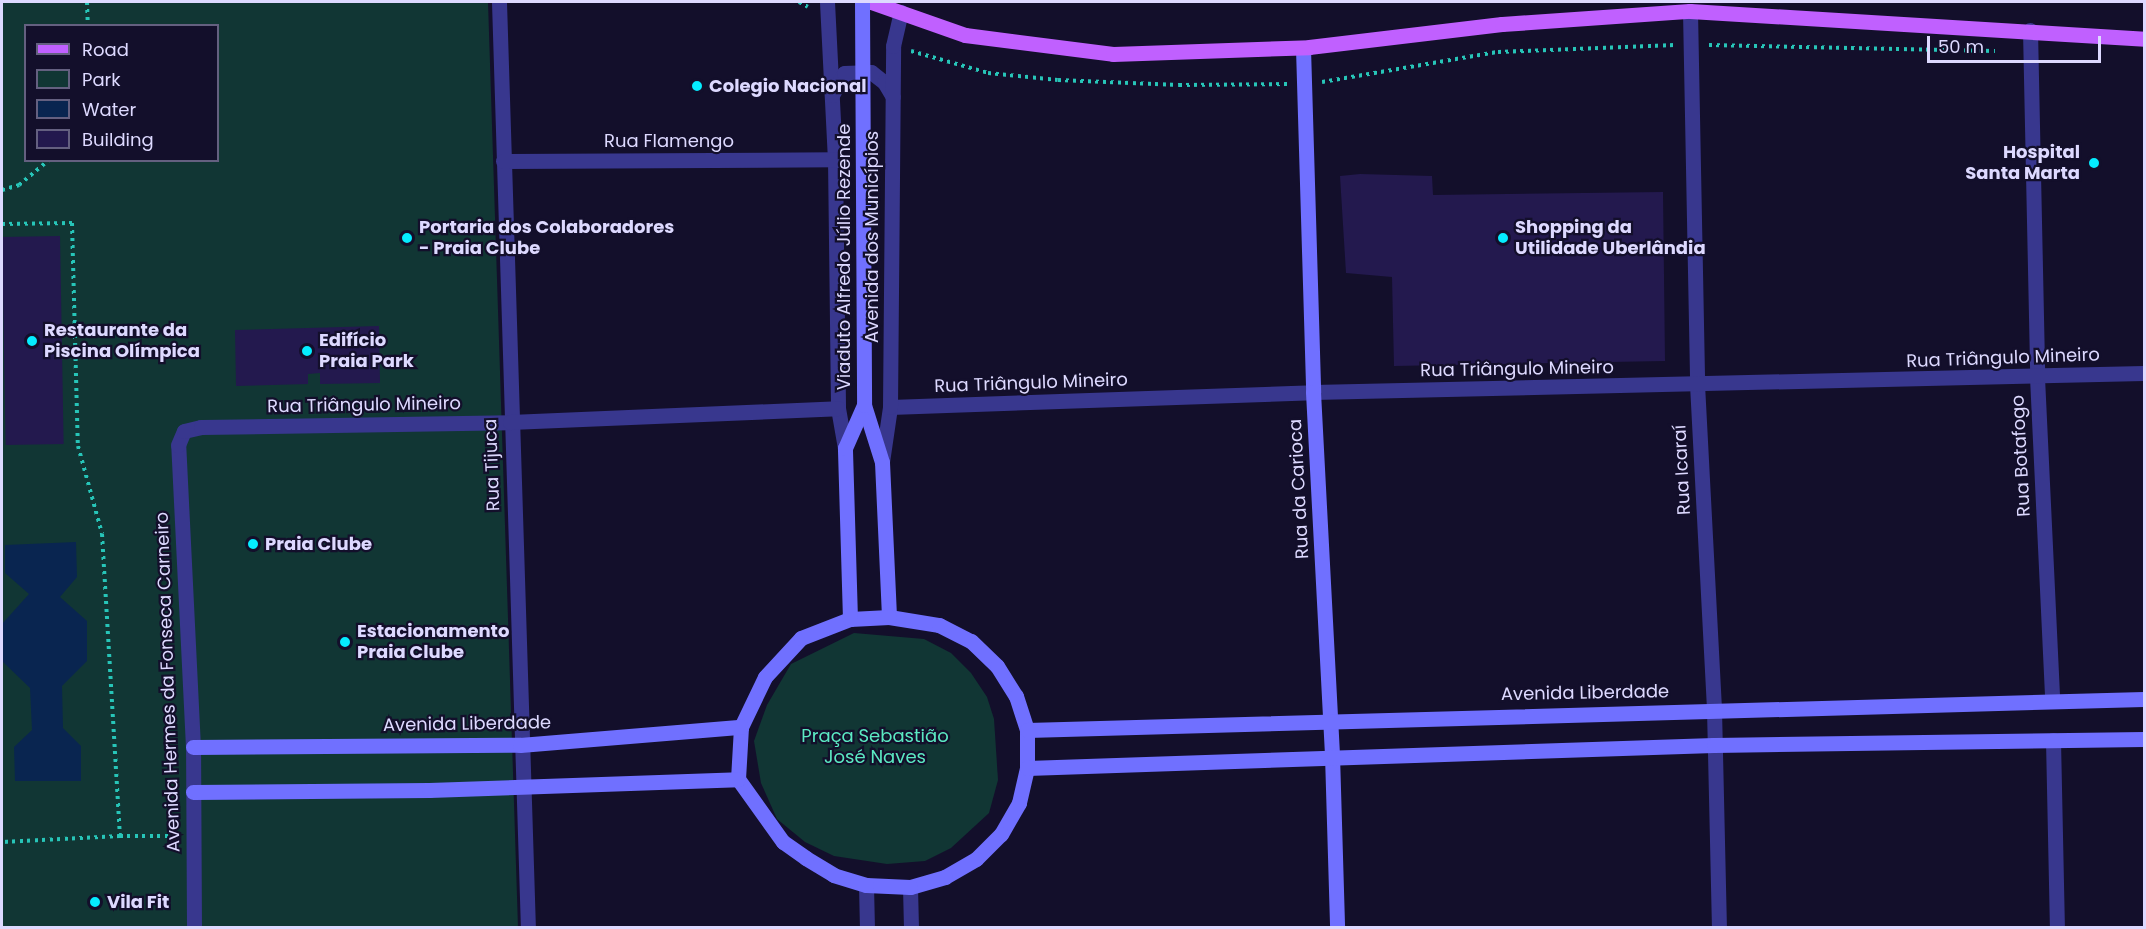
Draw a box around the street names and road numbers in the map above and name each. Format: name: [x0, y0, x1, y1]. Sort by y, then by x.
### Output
street label: Viaduto Alfredo Júlio Rezende: [833, 124, 855, 390]
street label: Rua Flamengo: [604, 130, 734, 152]
street label: Avenida dos Municípios: [861, 131, 883, 343]
street label: Rua Triângulo Mineiro: [1906, 344, 2100, 372]
street label: Rua Triângulo Mineiro: [1420, 357, 1614, 381]
street label: Rua Triângulo Mineiro: [934, 369, 1128, 397]
street label: Rua Triângulo Mineiro: [267, 393, 461, 417]
street label: Rua Botafogo: [2007, 395, 2035, 517]
street label: Rua Tijuca: [480, 418, 504, 512]
street label: Rua da Carioca: [1285, 418, 1313, 560]
street label: Rua Icaraí: [1669, 424, 1695, 516]
street label: Avenida Hermes da Fonseca Carneiro: [151, 511, 185, 853]
street label: Avenida Liberdade: [1501, 681, 1669, 705]
street label: Avenida Liberdade: [383, 712, 551, 736]

